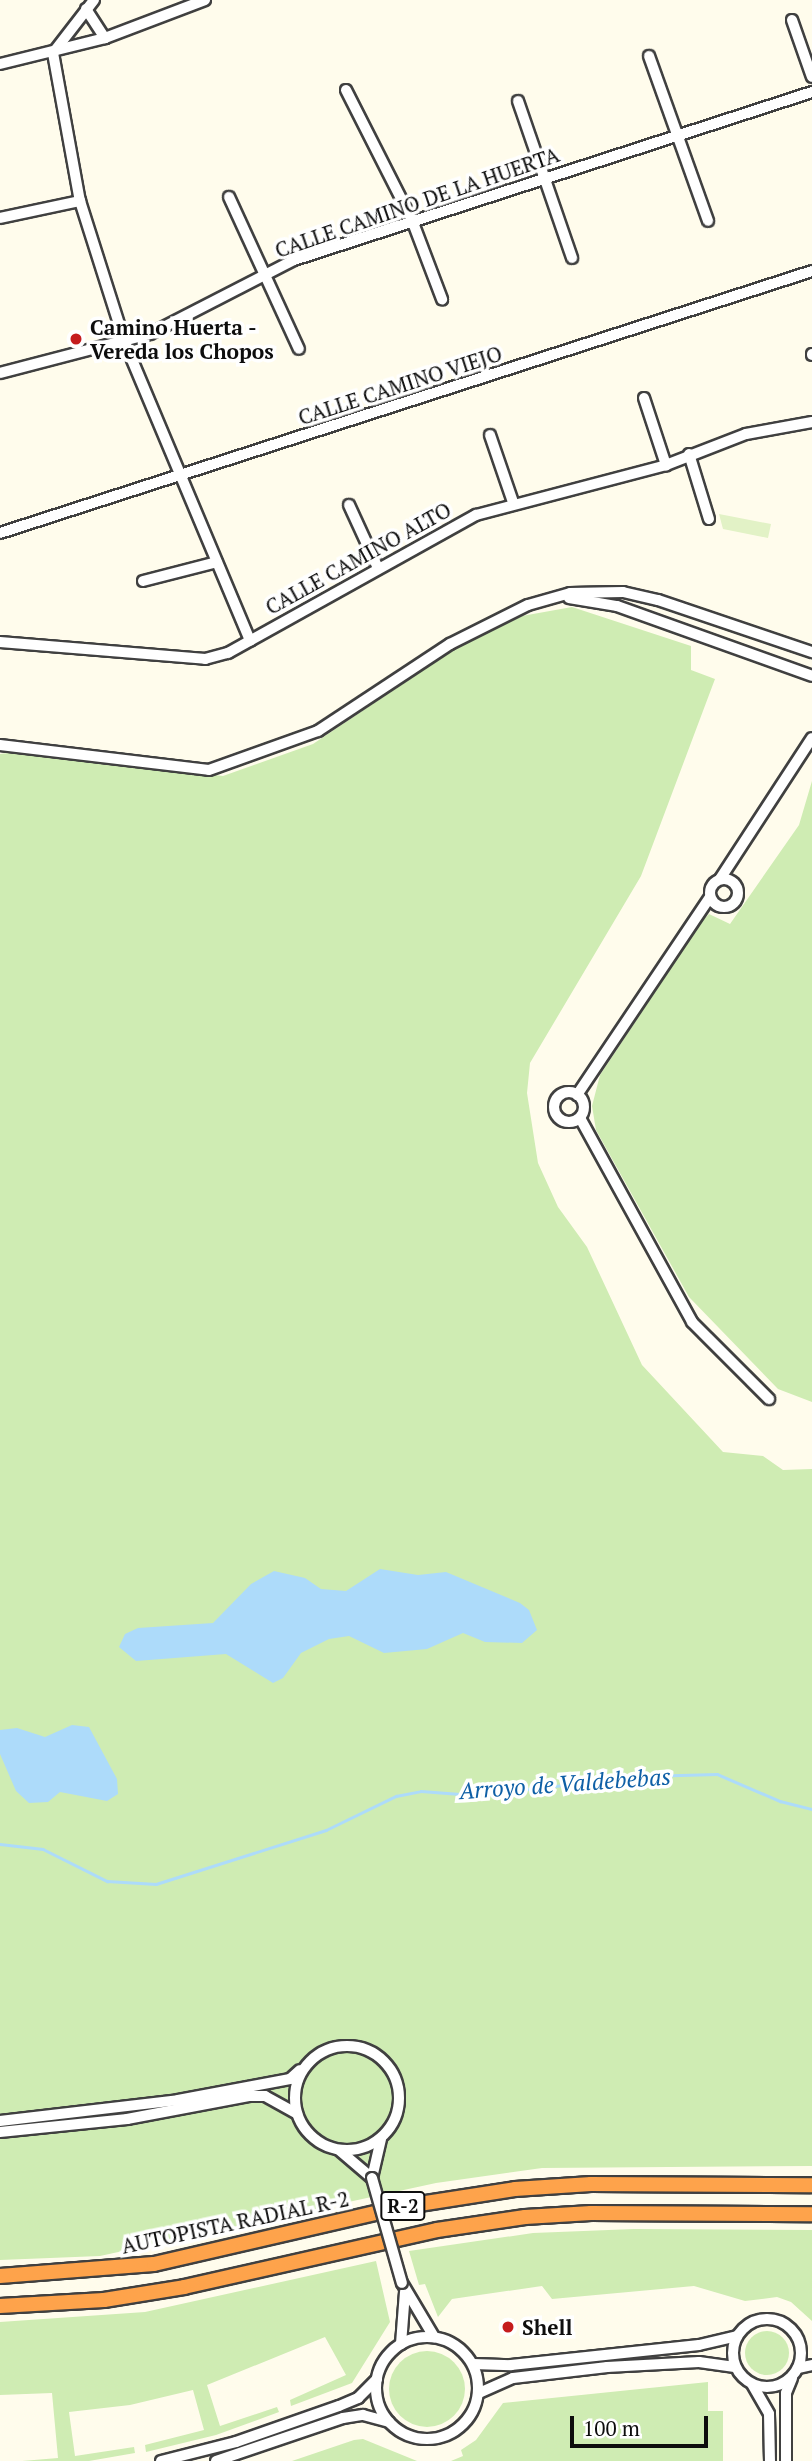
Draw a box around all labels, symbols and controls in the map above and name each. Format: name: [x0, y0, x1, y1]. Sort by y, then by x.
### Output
street label: CALLE CAMINO DE LA HUERTA: [271, 141, 563, 263]
place label: Camino Huerta - Vereda los Chopos: [90, 314, 274, 364]
marker: Camino Huerta - Vereda los Chopos: [68, 331, 84, 347]
street label: CALLE CAMINO VIEJO: [295, 340, 505, 430]
street label: CALLE CAMINO ALTO: [261, 496, 455, 620]
water label: Arroyo de Valdebebas: [458, 1763, 672, 1805]
street label: AUTOPISTA RADIAL R-2: [119, 2186, 351, 2258]
road number: R-2: [380, 2190, 426, 2222]
place label: Shell: [522, 2314, 572, 2340]
marker: Shell: [500, 2319, 516, 2335]
scale bar: [574, 2402, 712, 2446]
text: 100 m: [583, 2414, 640, 2442]

